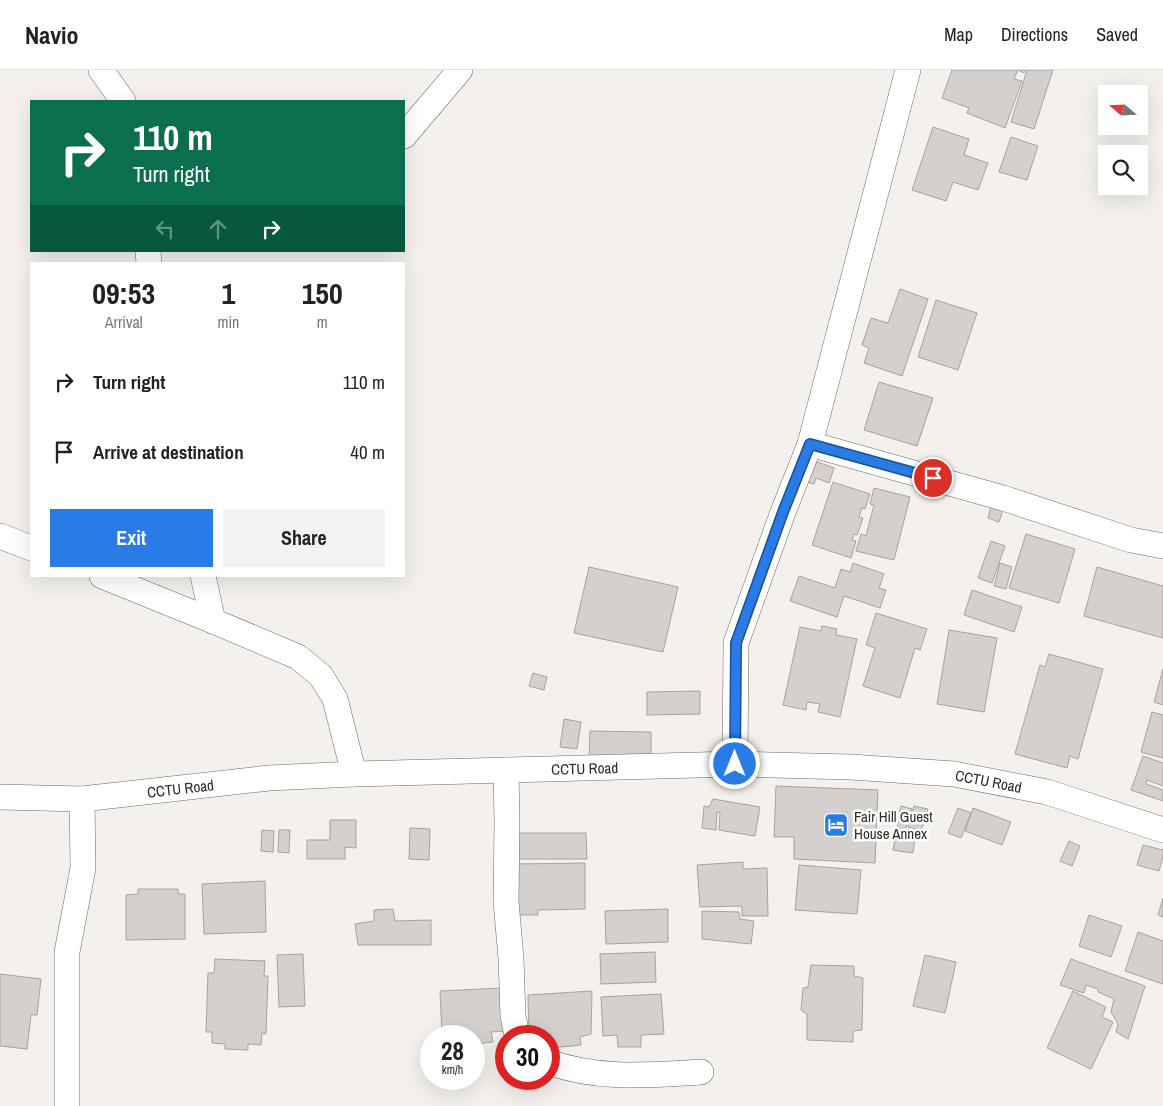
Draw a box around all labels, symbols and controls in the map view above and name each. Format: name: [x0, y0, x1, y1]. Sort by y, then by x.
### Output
text: Navio: [25, 19, 79, 51]
text: Map: [944, 22, 973, 47]
text: Directions: [1001, 22, 1068, 47]
text: Saved: [1096, 22, 1138, 47]
north arrow: [1098, 85, 1148, 135]
map controls: [1098, 85, 1148, 195]
text: 110 m: [133, 114, 213, 161]
icon: right: [50, 120, 115, 185]
button: search: [1098, 145, 1148, 195]
text: Turn right: [133, 159, 210, 189]
icon: left: [151, 215, 179, 243]
icon: ahead: [204, 215, 232, 243]
icon: right: [257, 215, 285, 243]
text: 09:53: [92, 273, 155, 313]
text: 1: [222, 273, 235, 313]
text: 150: [302, 273, 343, 313]
text: Arrival: [105, 311, 143, 333]
text: min: [217, 311, 239, 333]
text: m: [317, 311, 328, 333]
icon: right: [50, 368, 78, 396]
text: Turn right: [93, 369, 165, 395]
text: 110 m: [343, 369, 385, 395]
icon: arrive: [50, 438, 78, 466]
text: Arrive at destination: [93, 439, 244, 465]
text: 40 m: [350, 439, 385, 465]
pin: [912, 457, 954, 499]
icon: arrive: [919, 464, 947, 492]
button: Exit: [50, 509, 213, 567]
button: Share: [223, 509, 385, 567]
position arrow: [708, 737, 760, 789]
street label: CCTU Road: [551, 757, 618, 779]
street label: CCTU Road: [954, 764, 1024, 797]
street label: CCTU Road: [146, 774, 215, 802]
place label: Fair Hill Guest House Annex: [854, 806, 933, 844]
hotel icon: Fair Hill Guest House Annex: [823, 812, 849, 838]
speed limit sign: 30: [495, 1025, 560, 1090]
text: 28: [441, 1034, 464, 1068]
text: km/h: [442, 1062, 463, 1078]

